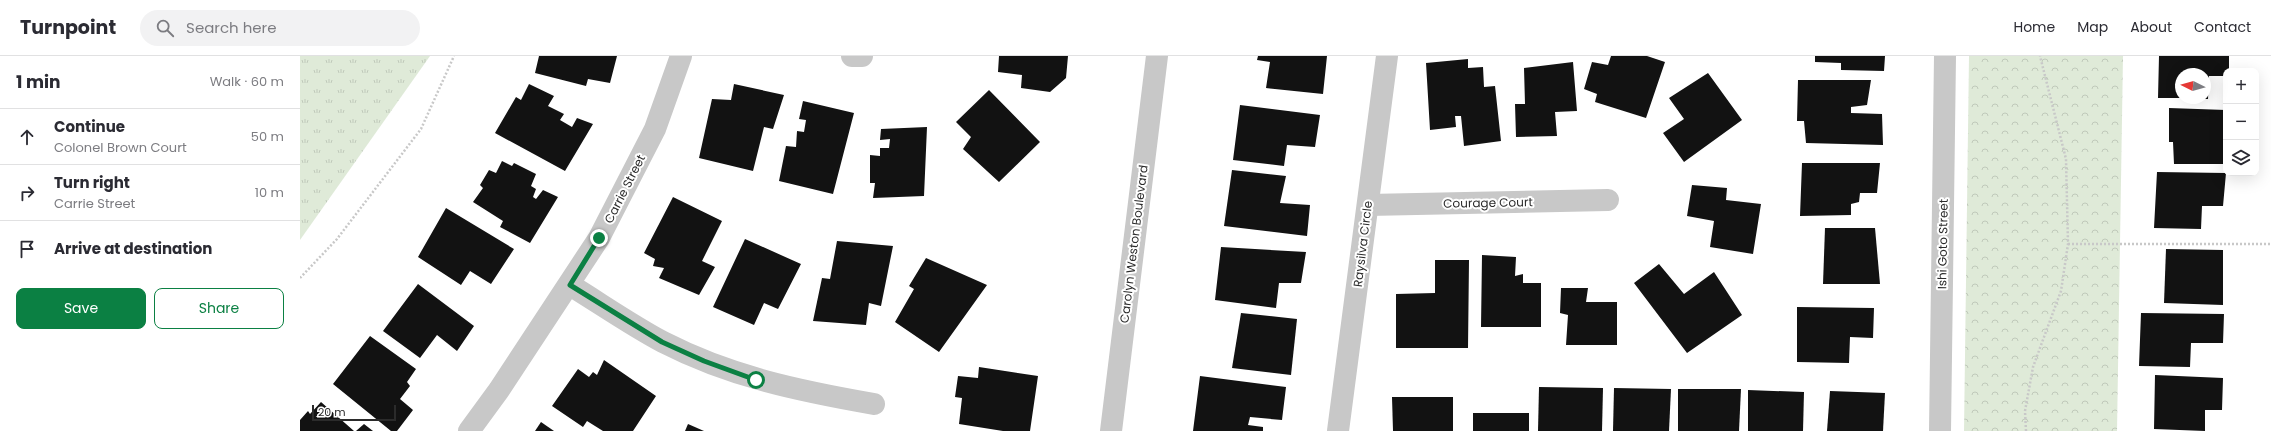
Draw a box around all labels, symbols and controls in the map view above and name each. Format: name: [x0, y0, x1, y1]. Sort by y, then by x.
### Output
search box: [140, 10, 420, 46]
text: Turnpoint: [20, 14, 116, 41]
icon: search: [154, 17, 176, 39]
text: Search here: [186, 17, 276, 38]
text: Home: [2013, 17, 2055, 37]
text: Map: [2077, 17, 2108, 37]
text: About: [2130, 17, 2172, 37]
text: Contact: [2194, 17, 2251, 37]
north arrow: [2175, 68, 2211, 104]
map controls: [2223, 68, 2259, 176]
button: +: [2223, 68, 2259, 104]
text: 1 min: [16, 70, 60, 94]
text: Walk · 60 m: [210, 72, 284, 91]
button: −: [2223, 104, 2259, 140]
text: Continue: [54, 116, 125, 137]
icon: ahead: [16, 126, 38, 148]
text: 50 m: [251, 127, 284, 146]
text: Colonel Brown Court: [54, 138, 187, 157]
button: layers: [2223, 140, 2259, 176]
street label: Carrie Street: [600, 151, 649, 226]
street label: Carolyn Weston Boulevard: [1115, 164, 1152, 324]
text: Turn right: [54, 172, 130, 193]
icon: right: [16, 182, 38, 204]
text: 10 m: [255, 183, 284, 202]
street label: Courage Court: [1443, 193, 1533, 212]
text: Carrie Street: [54, 194, 135, 213]
street label: Ishi Goto Street: [1933, 199, 1952, 289]
street label: Raysilva Circle: [1349, 200, 1376, 288]
route end: [590, 229, 608, 247]
icon: arrive: [16, 238, 38, 260]
text: Arrive at destination: [54, 238, 212, 259]
button: Save: [16, 288, 146, 329]
button: Share: [154, 288, 284, 329]
route start: [747, 371, 765, 389]
scale bar: [312, 403, 396, 422]
text: 20 m: [318, 404, 346, 420]

